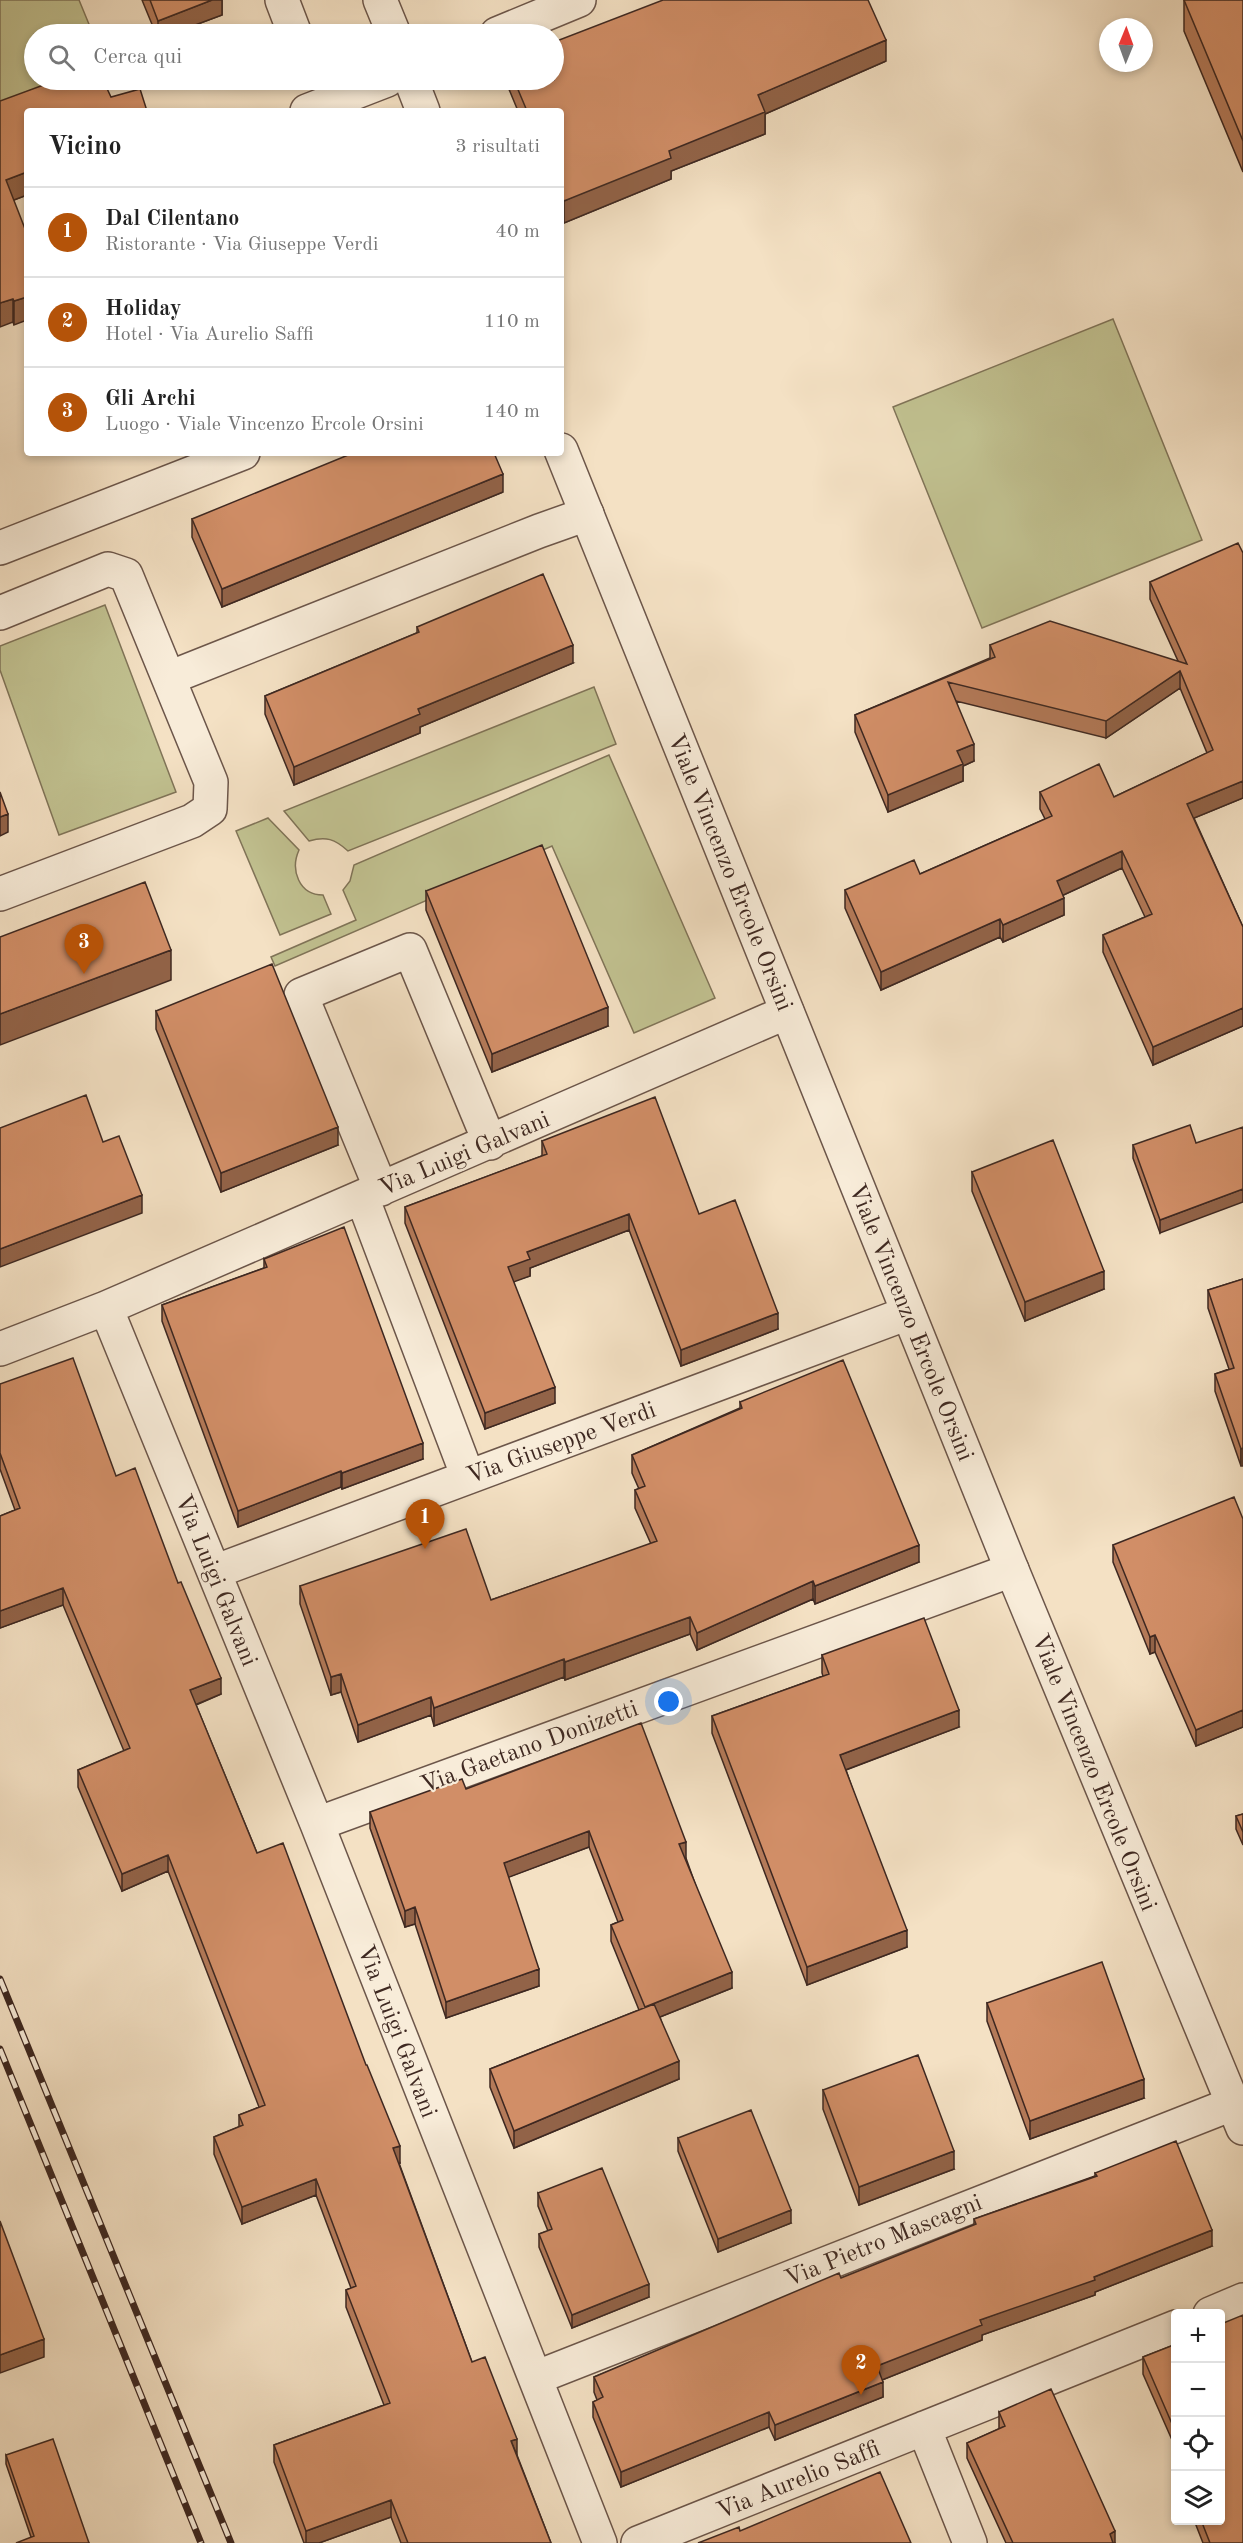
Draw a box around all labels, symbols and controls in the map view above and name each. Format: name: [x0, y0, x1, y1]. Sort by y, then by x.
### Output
north arrow: [1099, 18, 1153, 72]
search box: [24, 24, 564, 90]
icon: search: [45, 41, 78, 74]
text: Cerca qui: [93, 46, 182, 68]
text: Vicino: [48, 134, 122, 160]
text: 3 risultati: [455, 137, 540, 157]
text: Dal Cilentano: [105, 208, 239, 230]
text: 1: [62, 222, 73, 242]
text: 40 m: [495, 222, 540, 242]
text: Ristorante · Via Giuseppe Verdi: [105, 235, 378, 255]
text: Holiday: [105, 298, 181, 320]
text: 2: [62, 312, 73, 332]
text: 110 m: [484, 312, 540, 332]
text: Hotel · Via Aurelio Saffi: [105, 325, 314, 345]
text: Gli Archi: [105, 388, 196, 410]
text: 3: [62, 402, 73, 422]
text: 140 m: [484, 402, 540, 422]
text: Luogo · Viale Vincenzo Ercole Orsini: [105, 415, 424, 435]
street label: Viale Vincenzo Ercole Orsini: [662, 731, 796, 1015]
pin: 3: [64, 924, 104, 974]
street label: Via Luigi Galvani: [376, 1108, 554, 1202]
street label: Viale Vincenzo Ercole Orsini: [843, 1181, 977, 1465]
street label: Via Giuseppe Verdi: [464, 1399, 659, 1489]
street label: Via Luigi Galvani: [170, 1491, 261, 1670]
pin: 1: [406, 1500, 444, 1549]
street label: Viale Vincenzo Ercole Orsini: [1026, 1631, 1160, 1915]
your location: [654, 1687, 683, 1716]
street label: Via Gaetano Donizetti: [418, 1697, 642, 1798]
street label: Via Luigi Galvani: [352, 1942, 440, 2121]
street label: Via Pietro Mascagni: [782, 2191, 986, 2292]
map controls: [1171, 2309, 1225, 2525]
button: +: [1171, 2309, 1225, 2363]
pin: 2: [842, 2346, 880, 2395]
button: −: [1171, 2363, 1225, 2417]
button: locate: [1171, 2417, 1225, 2471]
street label: Via Aurelio Saffi: [714, 2437, 884, 2524]
button: layers: [1171, 2471, 1225, 2525]

